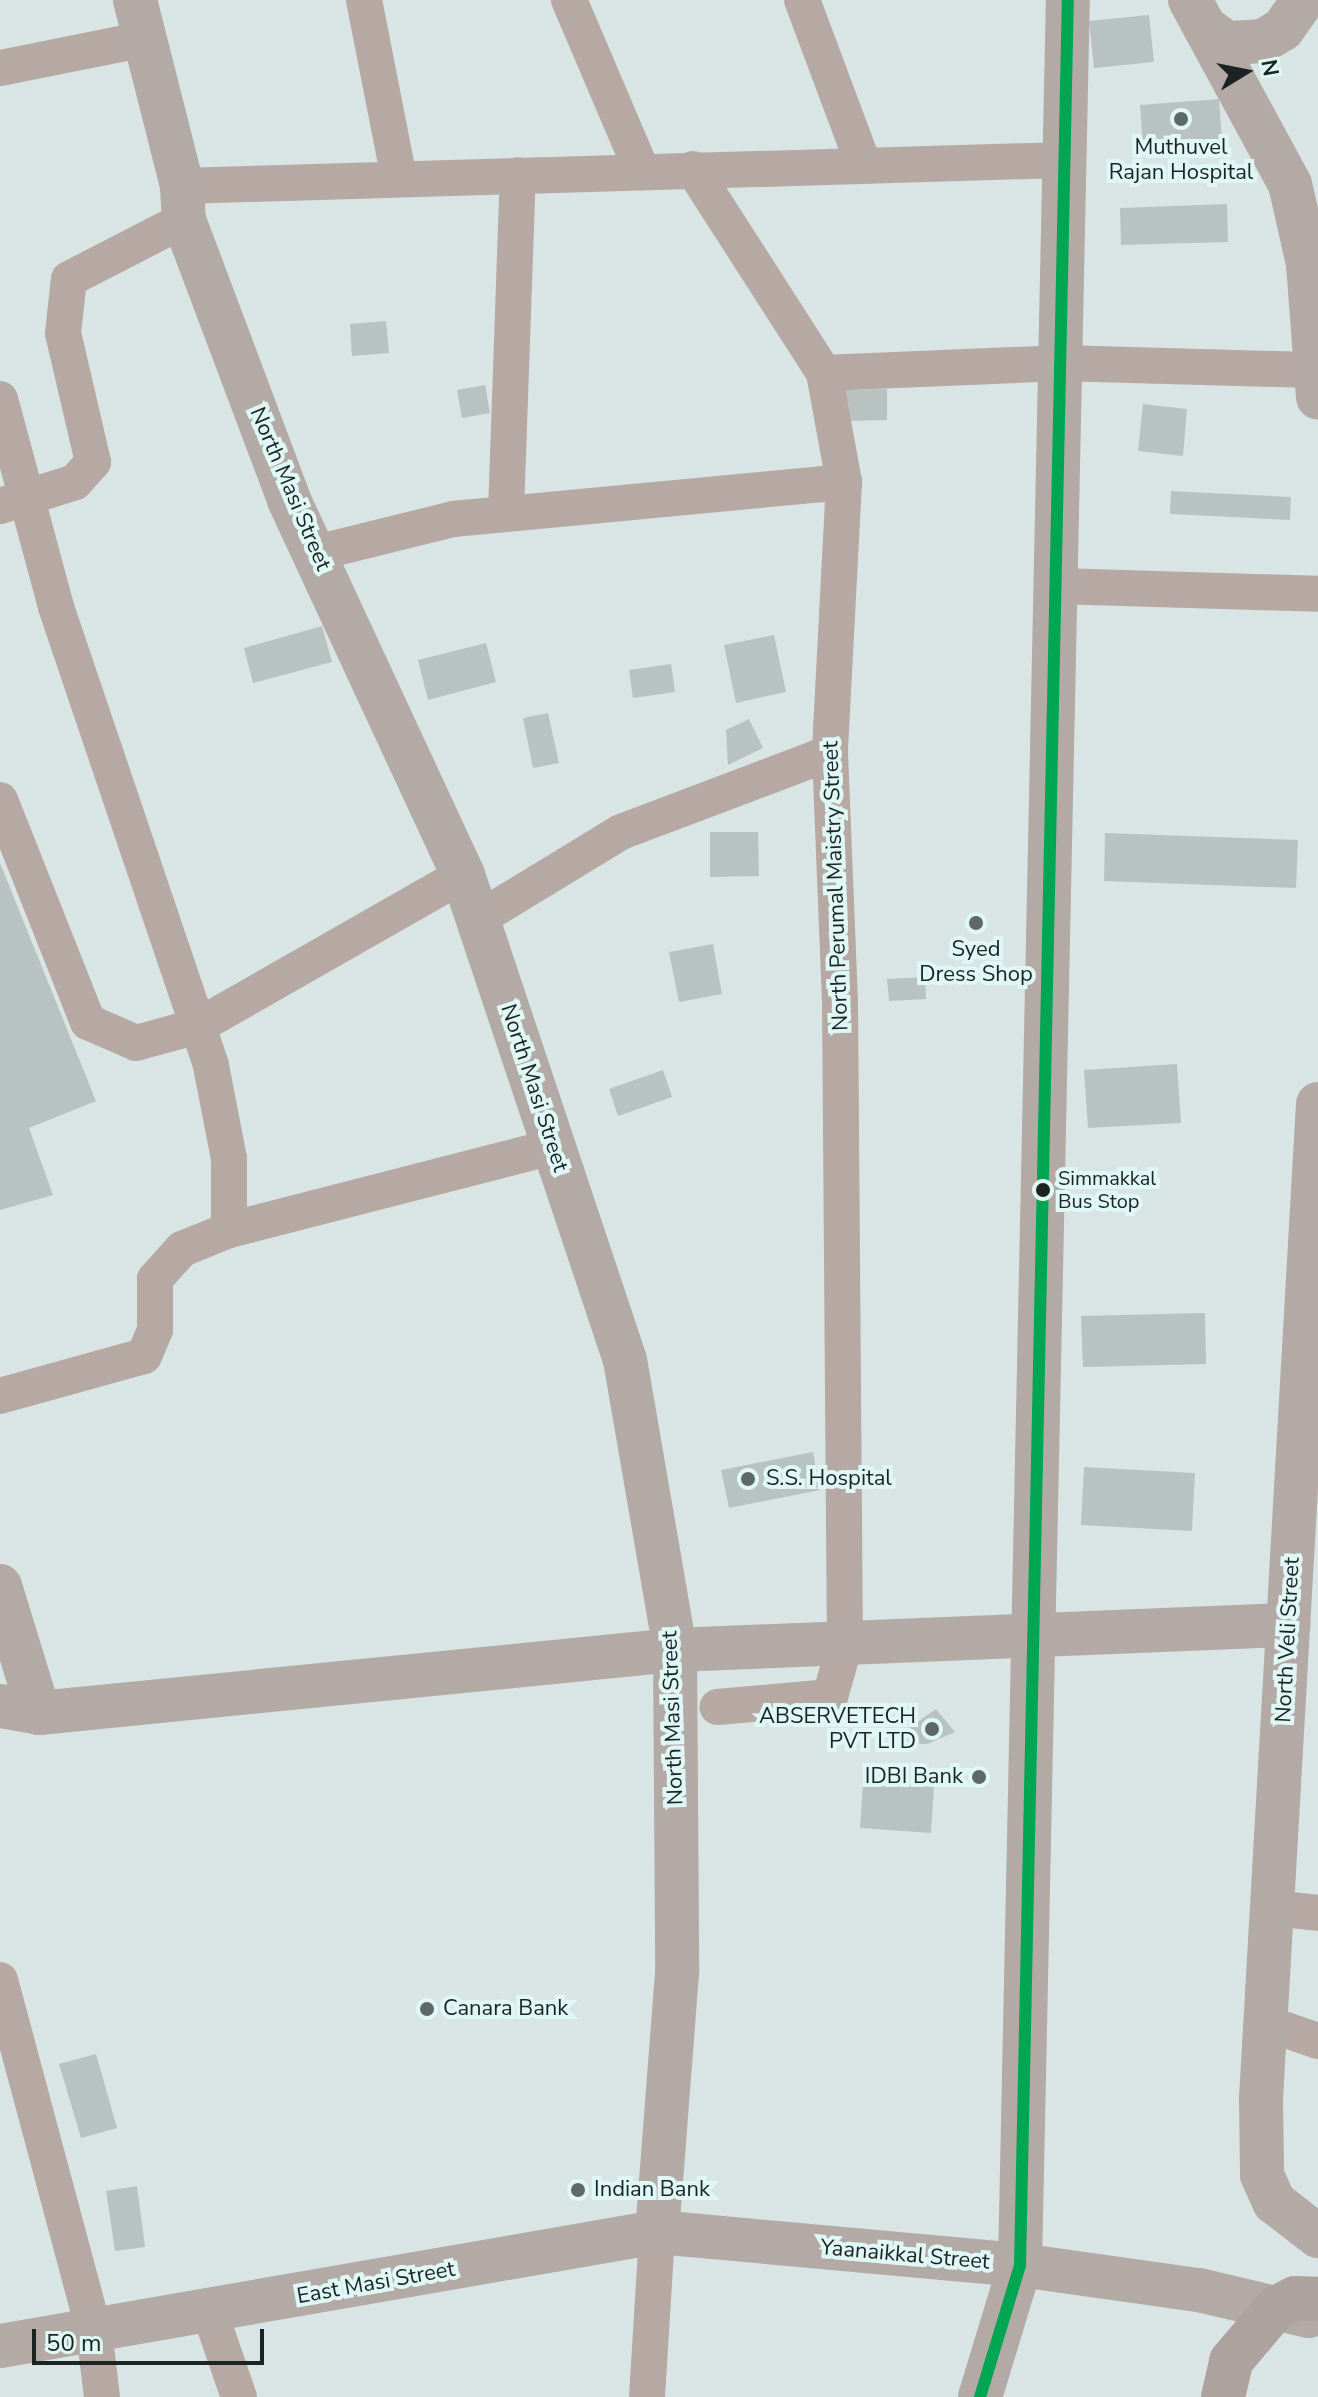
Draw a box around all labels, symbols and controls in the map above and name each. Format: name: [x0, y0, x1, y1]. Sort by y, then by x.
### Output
north arrow: [1206, 32, 1286, 112]
text: N: [1253, 57, 1286, 79]
marker: Muthuvel Rajan Hospital: [1170, 108, 1192, 130]
place label: Muthuvel Rajan Hospital: [1109, 134, 1253, 186]
street label: North Masi Street: [244, 403, 336, 575]
street label: North Perumal Maistry Street: [818, 741, 854, 1031]
marker: Syed Dress Shop: [967, 914, 985, 932]
place label: Syed Dress Shop: [919, 936, 1033, 988]
street label: North Masi Street: [494, 1001, 574, 1175]
place label: Simmakkal Bus Stop: [1058, 1166, 1156, 1213]
marker: Simmakkal Bus Stop: [1035, 1182, 1051, 1198]
place label: S.S. Hospital: [766, 1466, 892, 1492]
marker: S.S. Hospital: [737, 1468, 759, 1490]
street label: North Veli Street: [1270, 1557, 1306, 1723]
street label: North Masi Street: [657, 1630, 689, 1806]
place label: ABSERVETECH PVT LTD: [759, 1703, 916, 1754]
marker: ABSERVETECH PVT LTD: [923, 1720, 941, 1738]
place label: IDBI Bank: [865, 1764, 963, 1790]
marker: IDBI Bank: [970, 1768, 988, 1786]
place label: Canara Bank: [443, 1996, 568, 2022]
marker: Canara Bank: [418, 2000, 436, 2018]
place label: Indian Bank: [594, 2177, 710, 2203]
marker: Indian Bank: [569, 2181, 587, 2199]
street label: Yaanaikkal Street: [819, 2234, 991, 2276]
street label: East Masi Street: [295, 2256, 457, 2310]
scale bar: [36, 2313, 268, 2363]
text: 50 m: [46, 2327, 102, 2359]

